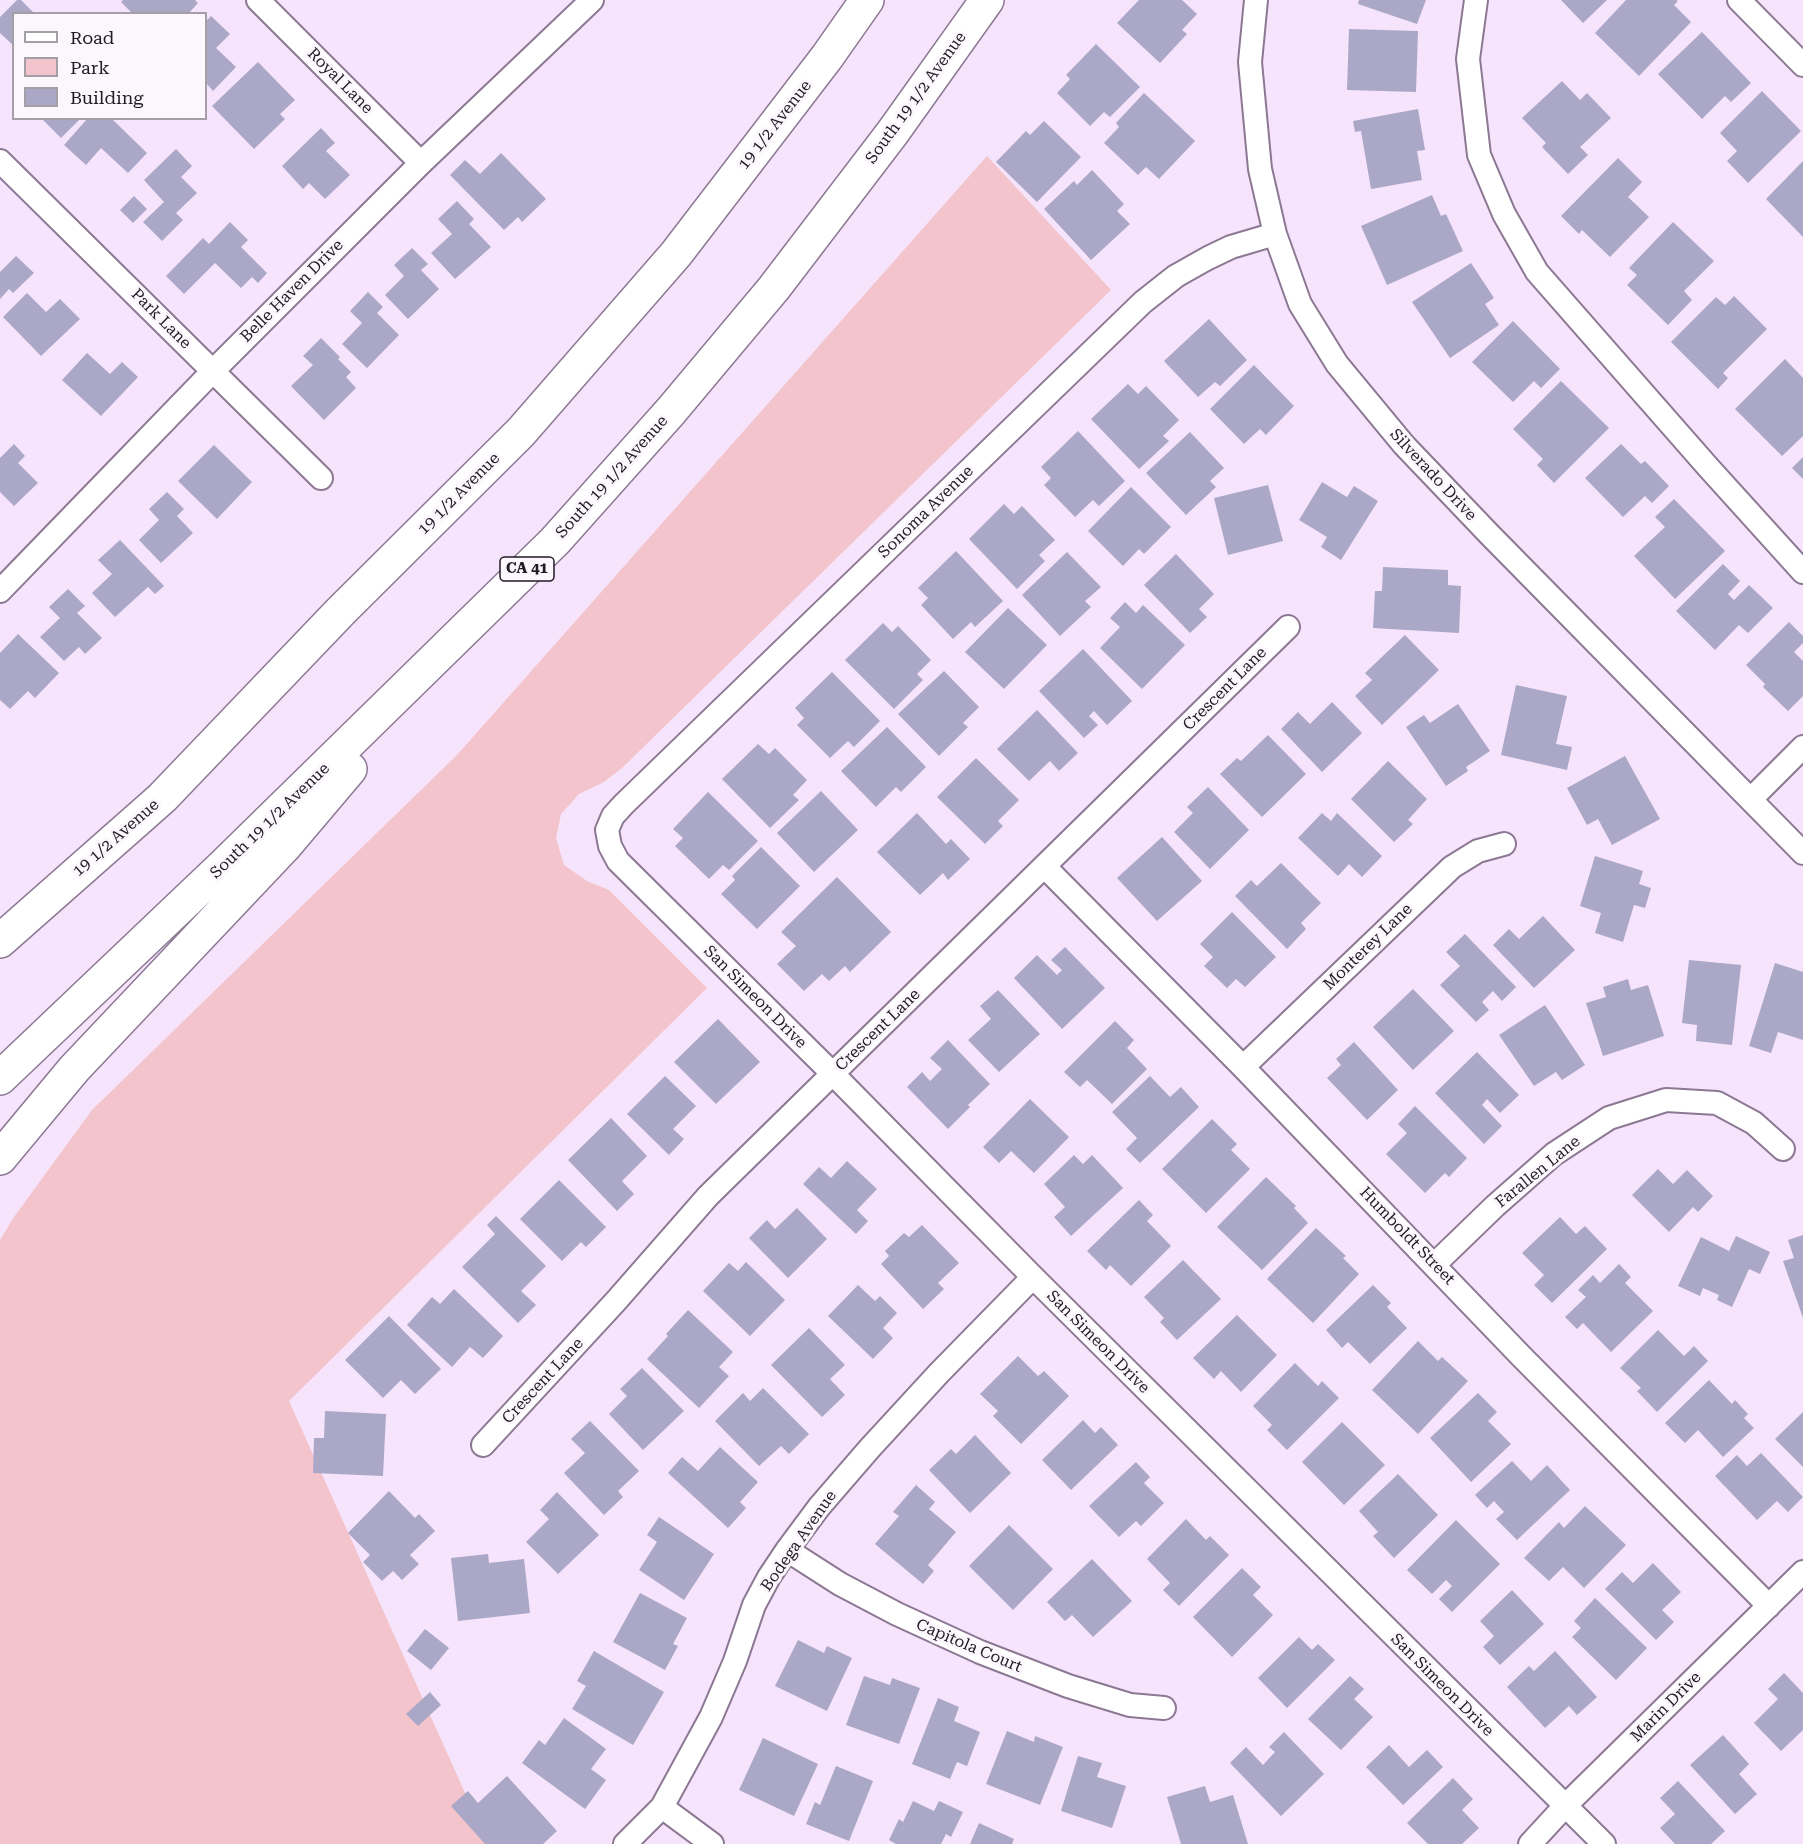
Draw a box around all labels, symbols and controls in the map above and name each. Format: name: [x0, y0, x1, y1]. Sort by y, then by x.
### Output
legend: [12, 12, 207, 120]
text: Road: [70, 27, 114, 48]
street label: South 19 1/2 Avenue: [862, 28, 970, 168]
street label: Royal Lane: [303, 44, 377, 118]
text: Park: [70, 57, 110, 78]
street label: 19 1/2 Avenue: [734, 77, 816, 173]
text: Building: [70, 87, 144, 108]
street label: Belle Haven Drive: [237, 236, 347, 346]
street label: Park Lane: [127, 285, 195, 353]
street label: South 19 1/2 Avenue: [552, 412, 672, 542]
street label: Silverado Drive: [1386, 425, 1480, 525]
street label: 19 1/2 Avenue: [414, 449, 504, 539]
street label: Sonoma Avenue: [874, 462, 978, 562]
road number: CA 41: [500, 557, 554, 581]
street label: Crescent Lane: [1179, 643, 1271, 735]
street label: South 19 1/2 Avenue: [206, 759, 334, 883]
street label: 19 1/2 Avenue: [69, 795, 163, 881]
street label: Monterey Lane: [1320, 900, 1416, 994]
street label: San Simeon Drive: [700, 942, 810, 1052]
street label: Crescent Lane: [832, 985, 924, 1075]
street label: Farallen Lane: [1492, 1132, 1584, 1212]
street label: Humboldt Street: [1355, 1183, 1459, 1289]
street label: San Simeon Drive: [1043, 1287, 1153, 1397]
street label: Crescent Lane: [498, 1334, 588, 1428]
street label: Bodega Avenue: [757, 1487, 841, 1595]
street label: Capitola Court: [913, 1615, 1025, 1677]
street label: San Simeon Drive: [1387, 1630, 1497, 1740]
street label: Marin Drive: [1627, 1668, 1705, 1746]

